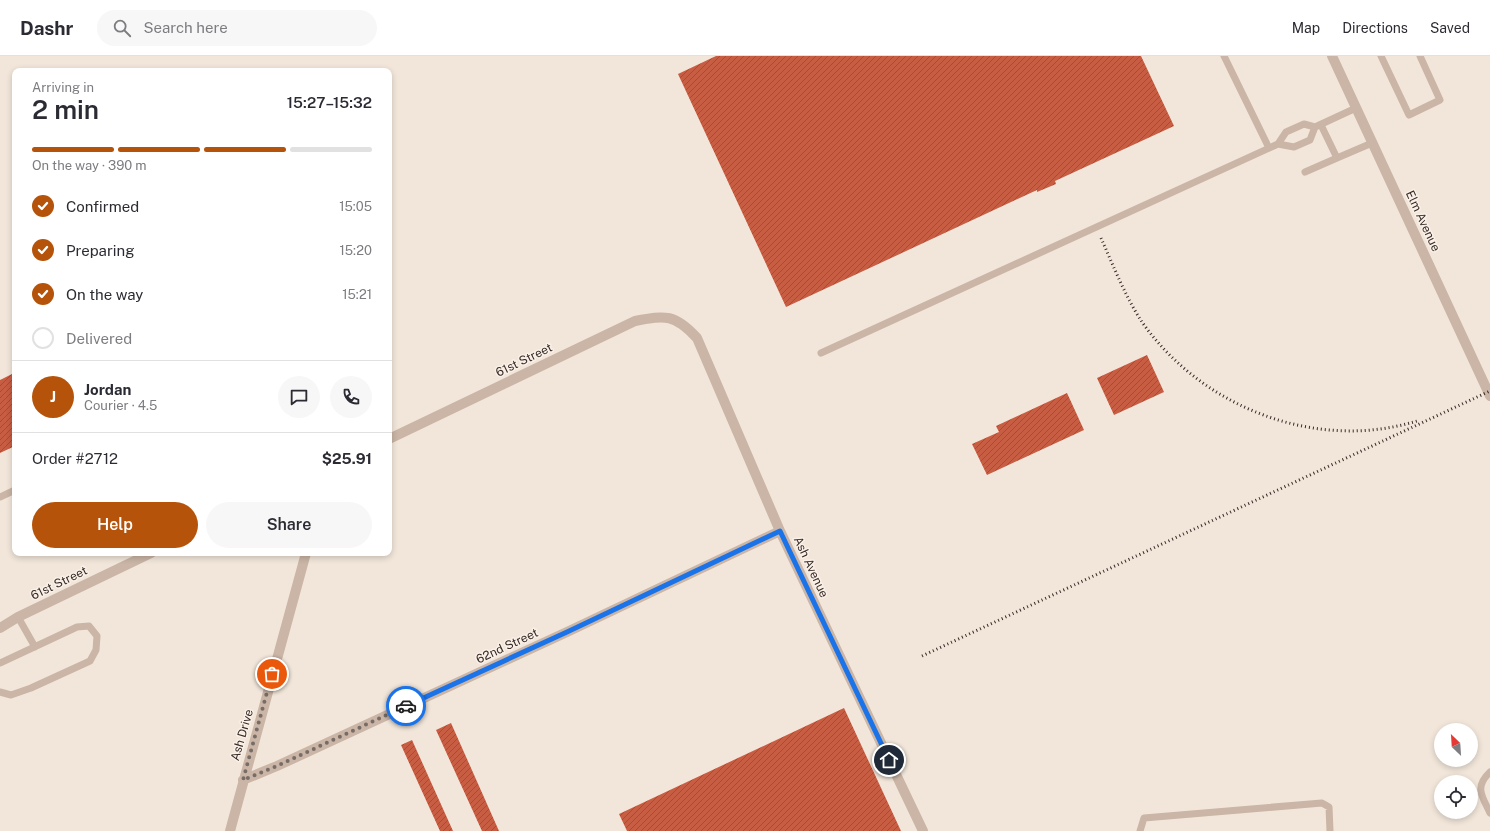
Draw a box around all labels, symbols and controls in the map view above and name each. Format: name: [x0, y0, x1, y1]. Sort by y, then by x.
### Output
search box: [97, 10, 377, 46]
text: Dashr: [20, 17, 73, 39]
icon: search: [111, 17, 133, 39]
text: Search here: [143, 19, 228, 36]
text: Map: [1292, 20, 1320, 36]
text: Directions: [1342, 20, 1408, 36]
text: Saved: [1430, 20, 1470, 36]
text: Arriving in: [32, 80, 94, 95]
text: 2 min: [32, 94, 99, 125]
text: 15:27–15:32: [287, 94, 372, 111]
text: On the way · 390 m: [32, 158, 147, 173]
street label: Elm Avenue: [1403, 188, 1443, 254]
icon: check: [32, 195, 54, 217]
text: Confirmed: [66, 198, 139, 215]
text: 15:05: [339, 199, 372, 214]
icon: check: [32, 239, 54, 261]
text: Preparing: [66, 242, 135, 259]
text: 15:20: [339, 243, 372, 258]
icon: check: [32, 283, 54, 305]
text: On the way: [66, 286, 143, 303]
text: 15:21: [342, 287, 372, 302]
text: Delivered: [66, 330, 132, 347]
street label: 61st Street: [494, 340, 555, 380]
button: chat: [278, 376, 320, 418]
button: phone: [330, 376, 372, 418]
text: Jordan: [84, 381, 131, 398]
text: J: [50, 388, 56, 405]
text: Courier · 4.5: [84, 398, 157, 413]
text: Order #2712: [32, 450, 118, 467]
text: $25.91: [322, 450, 372, 467]
button: Help: [32, 502, 198, 548]
button: Share: [206, 502, 372, 548]
street label: Ash Avenue: [791, 534, 831, 600]
street label: 61st Street: [29, 563, 90, 603]
street label: 62nd Street: [474, 625, 540, 666]
pin: [255, 657, 289, 691]
icon: bag: [261, 663, 283, 685]
courier: [386, 686, 426, 726]
icon: car: [395, 695, 417, 717]
street label: Ash Drive: [228, 707, 256, 762]
north arrow: [1434, 723, 1478, 767]
map controls: [1434, 723, 1478, 819]
pin: [872, 743, 906, 777]
icon: home: [878, 749, 900, 771]
button: locate: [1434, 775, 1478, 819]

